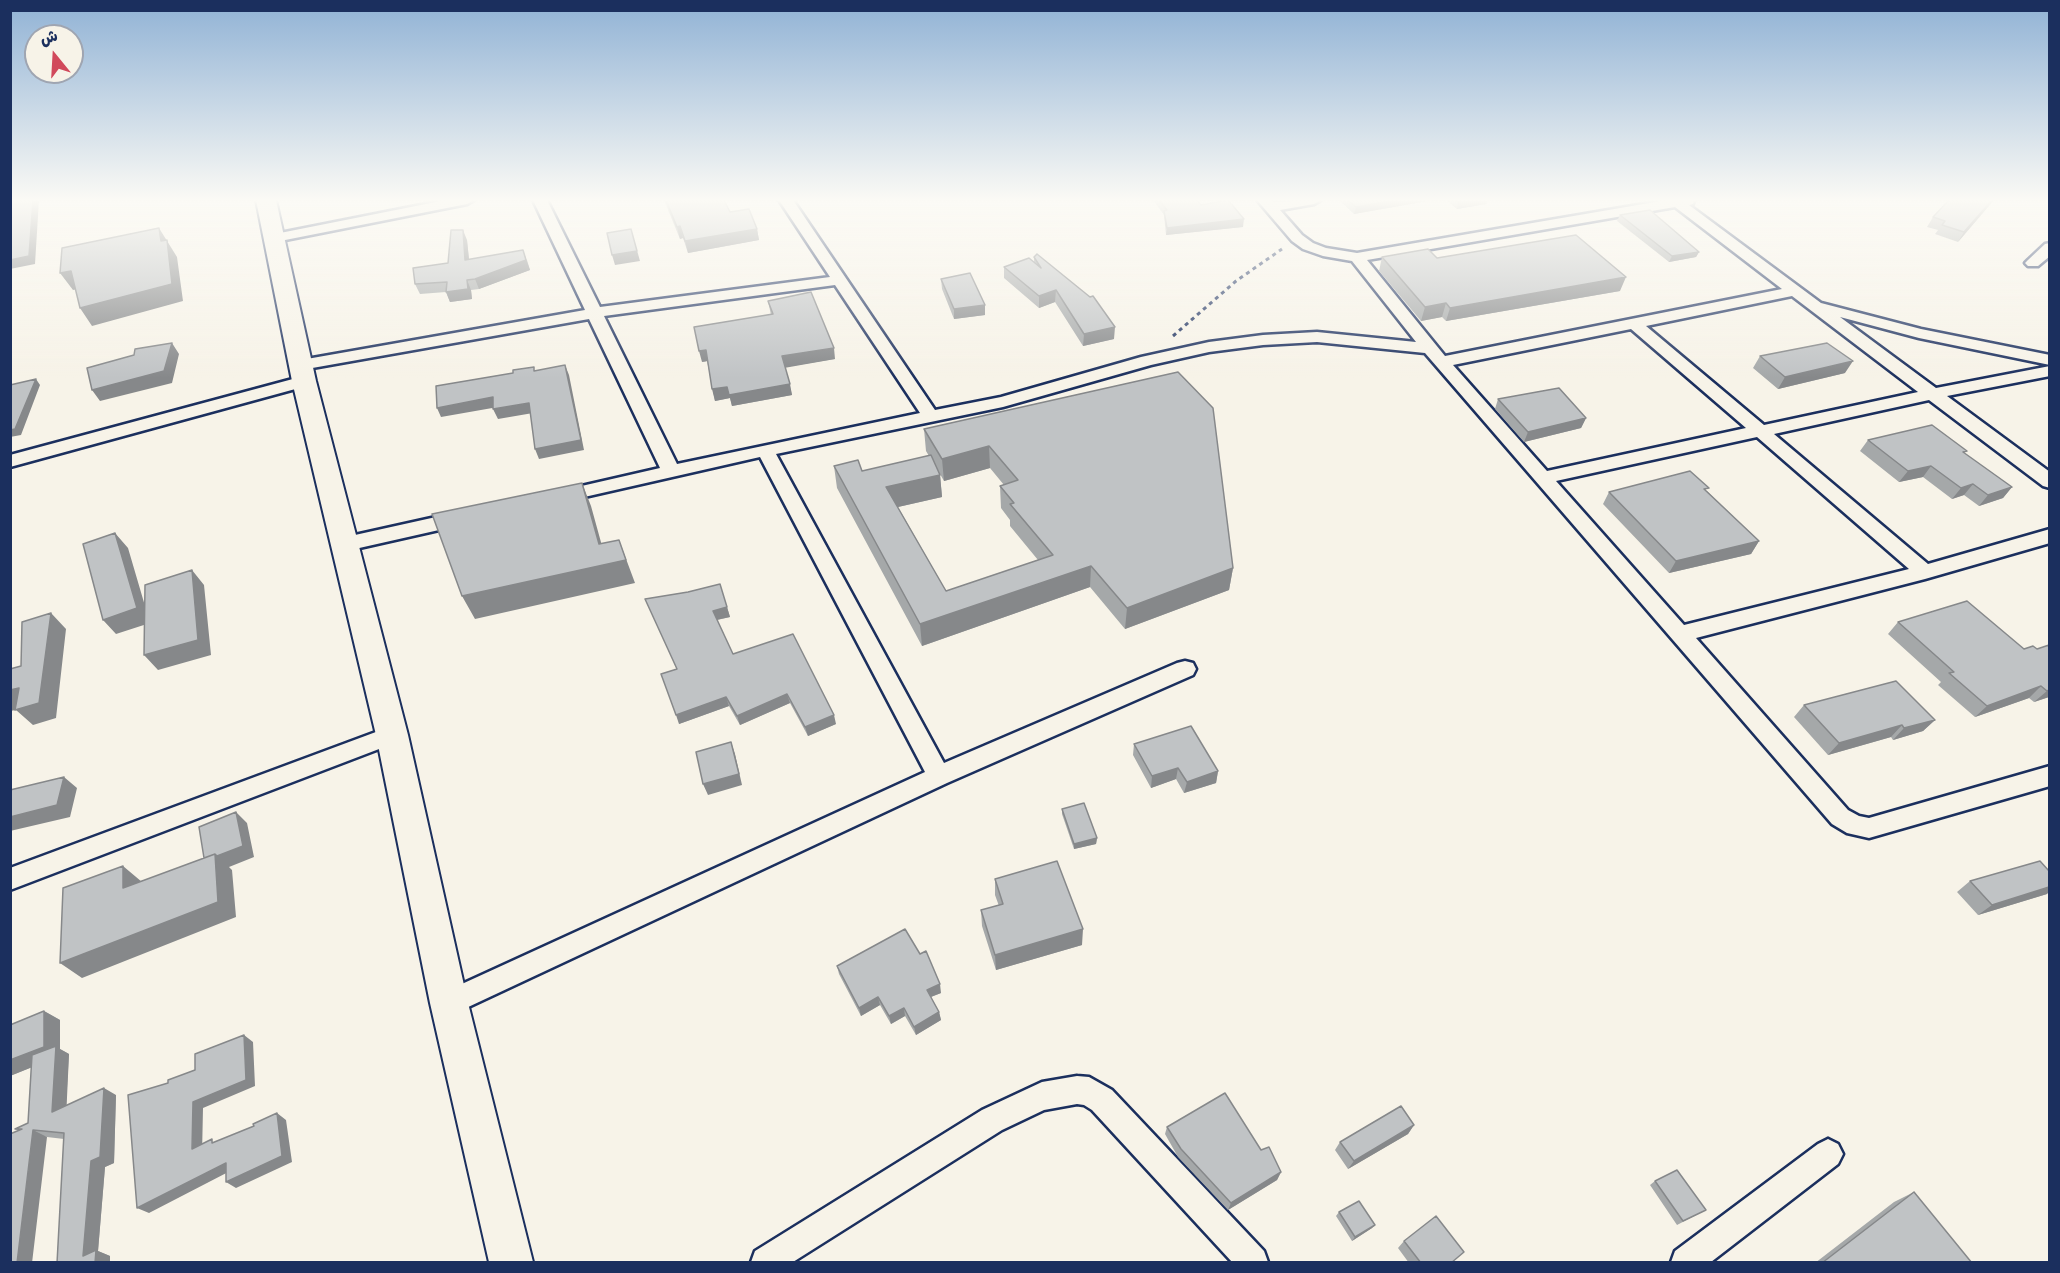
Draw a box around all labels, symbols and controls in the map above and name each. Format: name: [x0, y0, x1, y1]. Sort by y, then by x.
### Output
north arrow: [24, 24, 84, 84]
text: ش: [37, 25, 61, 53]

